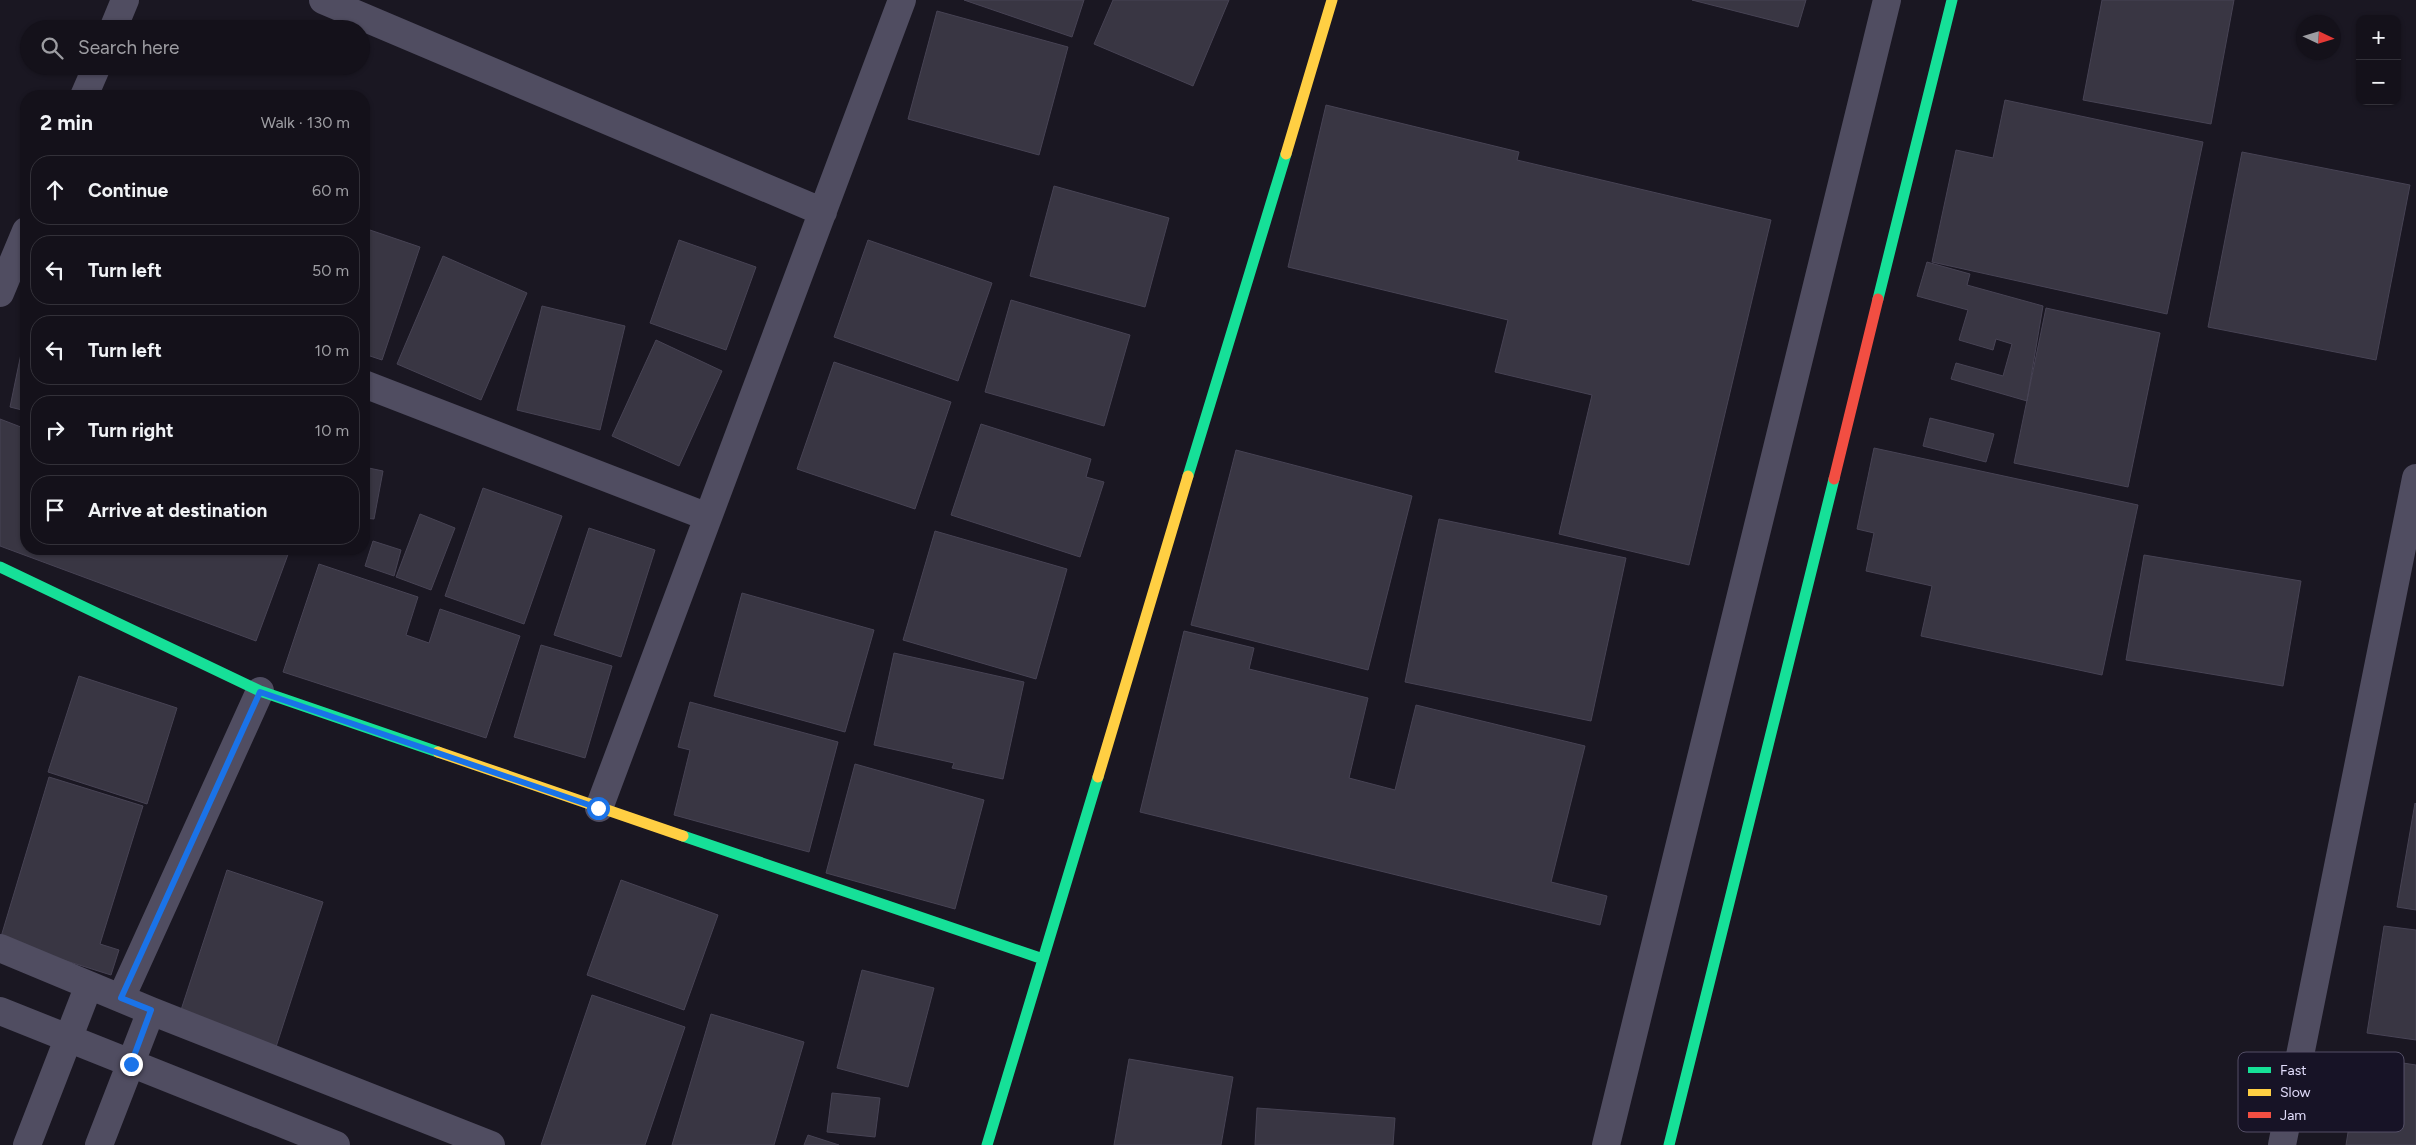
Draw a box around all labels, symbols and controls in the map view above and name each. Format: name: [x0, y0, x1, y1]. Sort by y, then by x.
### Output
north arrow: [2296, 15, 2341, 60]
map controls: [2356, 15, 2401, 105]
button: +: [2356, 15, 2401, 60]
search box: [20, 20, 370, 75]
icon: search: [38, 34, 66, 62]
text: Search here: [78, 36, 180, 59]
button: −: [2356, 60, 2401, 105]
text: 2 min: [40, 110, 93, 135]
text: Walk · 130 m: [261, 113, 350, 132]
icon: ahead: [41, 176, 69, 204]
text: Continue: [88, 179, 168, 202]
text: 60 m: [312, 181, 349, 200]
icon: left: [41, 256, 69, 284]
text: Turn left: [88, 259, 162, 282]
text: 50 m: [312, 261, 349, 280]
icon: left: [41, 336, 69, 364]
text: Turn left: [88, 339, 162, 362]
text: 10 m: [315, 341, 349, 360]
icon: right: [41, 416, 69, 444]
text: Turn right: [88, 419, 174, 442]
text: 10 m: [315, 421, 349, 440]
icon: arrive: [41, 496, 69, 524]
text: Arrive at destination: [88, 499, 267, 522]
route start: [587, 797, 610, 820]
legend: [2238, 1052, 2404, 1132]
route end: [120, 1053, 143, 1076]
text: Fast: [2280, 1062, 2306, 1079]
text: Slow: [2280, 1084, 2311, 1101]
text: Jam: [2280, 1107, 2306, 1124]

